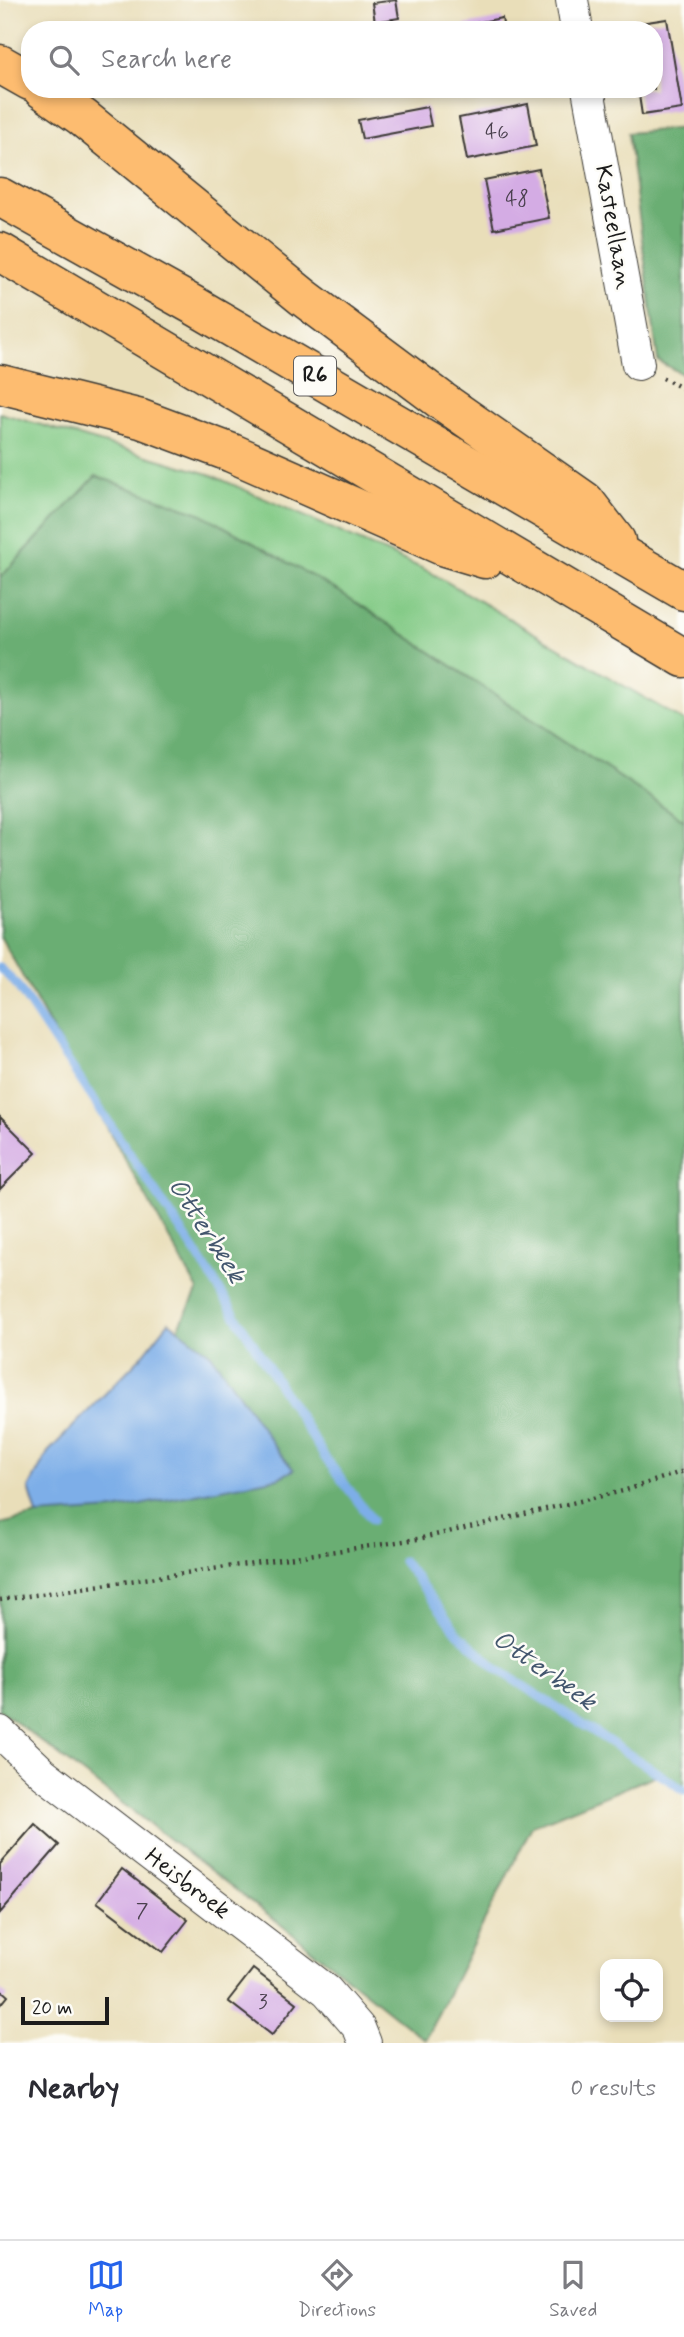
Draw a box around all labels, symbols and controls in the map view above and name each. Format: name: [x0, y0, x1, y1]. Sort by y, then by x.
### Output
search box: [21, 21, 663, 98]
icon: search: [45, 41, 83, 79]
text: Search here: [101, 43, 232, 77]
house number: 46: [485, 118, 509, 146]
street label: Kasteellaan: [587, 162, 639, 292]
house number: 48: [505, 185, 529, 213]
road number: R6: [294, 356, 336, 396]
water label: Otterbeek: [159, 1172, 254, 1292]
water label: Otterbeek: [486, 1623, 604, 1720]
street label: Heisbroek: [138, 1842, 236, 1926]
house number: 7: [136, 1897, 149, 1925]
map controls: [600, 1959, 663, 2022]
button: locate: [600, 1959, 663, 2022]
house number: 3: [258, 1988, 268, 2016]
scale bar: [21, 1994, 108, 2026]
text: 20 m: [32, 1996, 72, 2021]
text: Nearby: [28, 2069, 119, 2108]
text: 0 results: [570, 2074, 656, 2104]
tab: Map: [87, 2256, 125, 2323]
tab: Directions: [298, 2256, 376, 2323]
tab: Saved: [549, 2256, 597, 2323]

